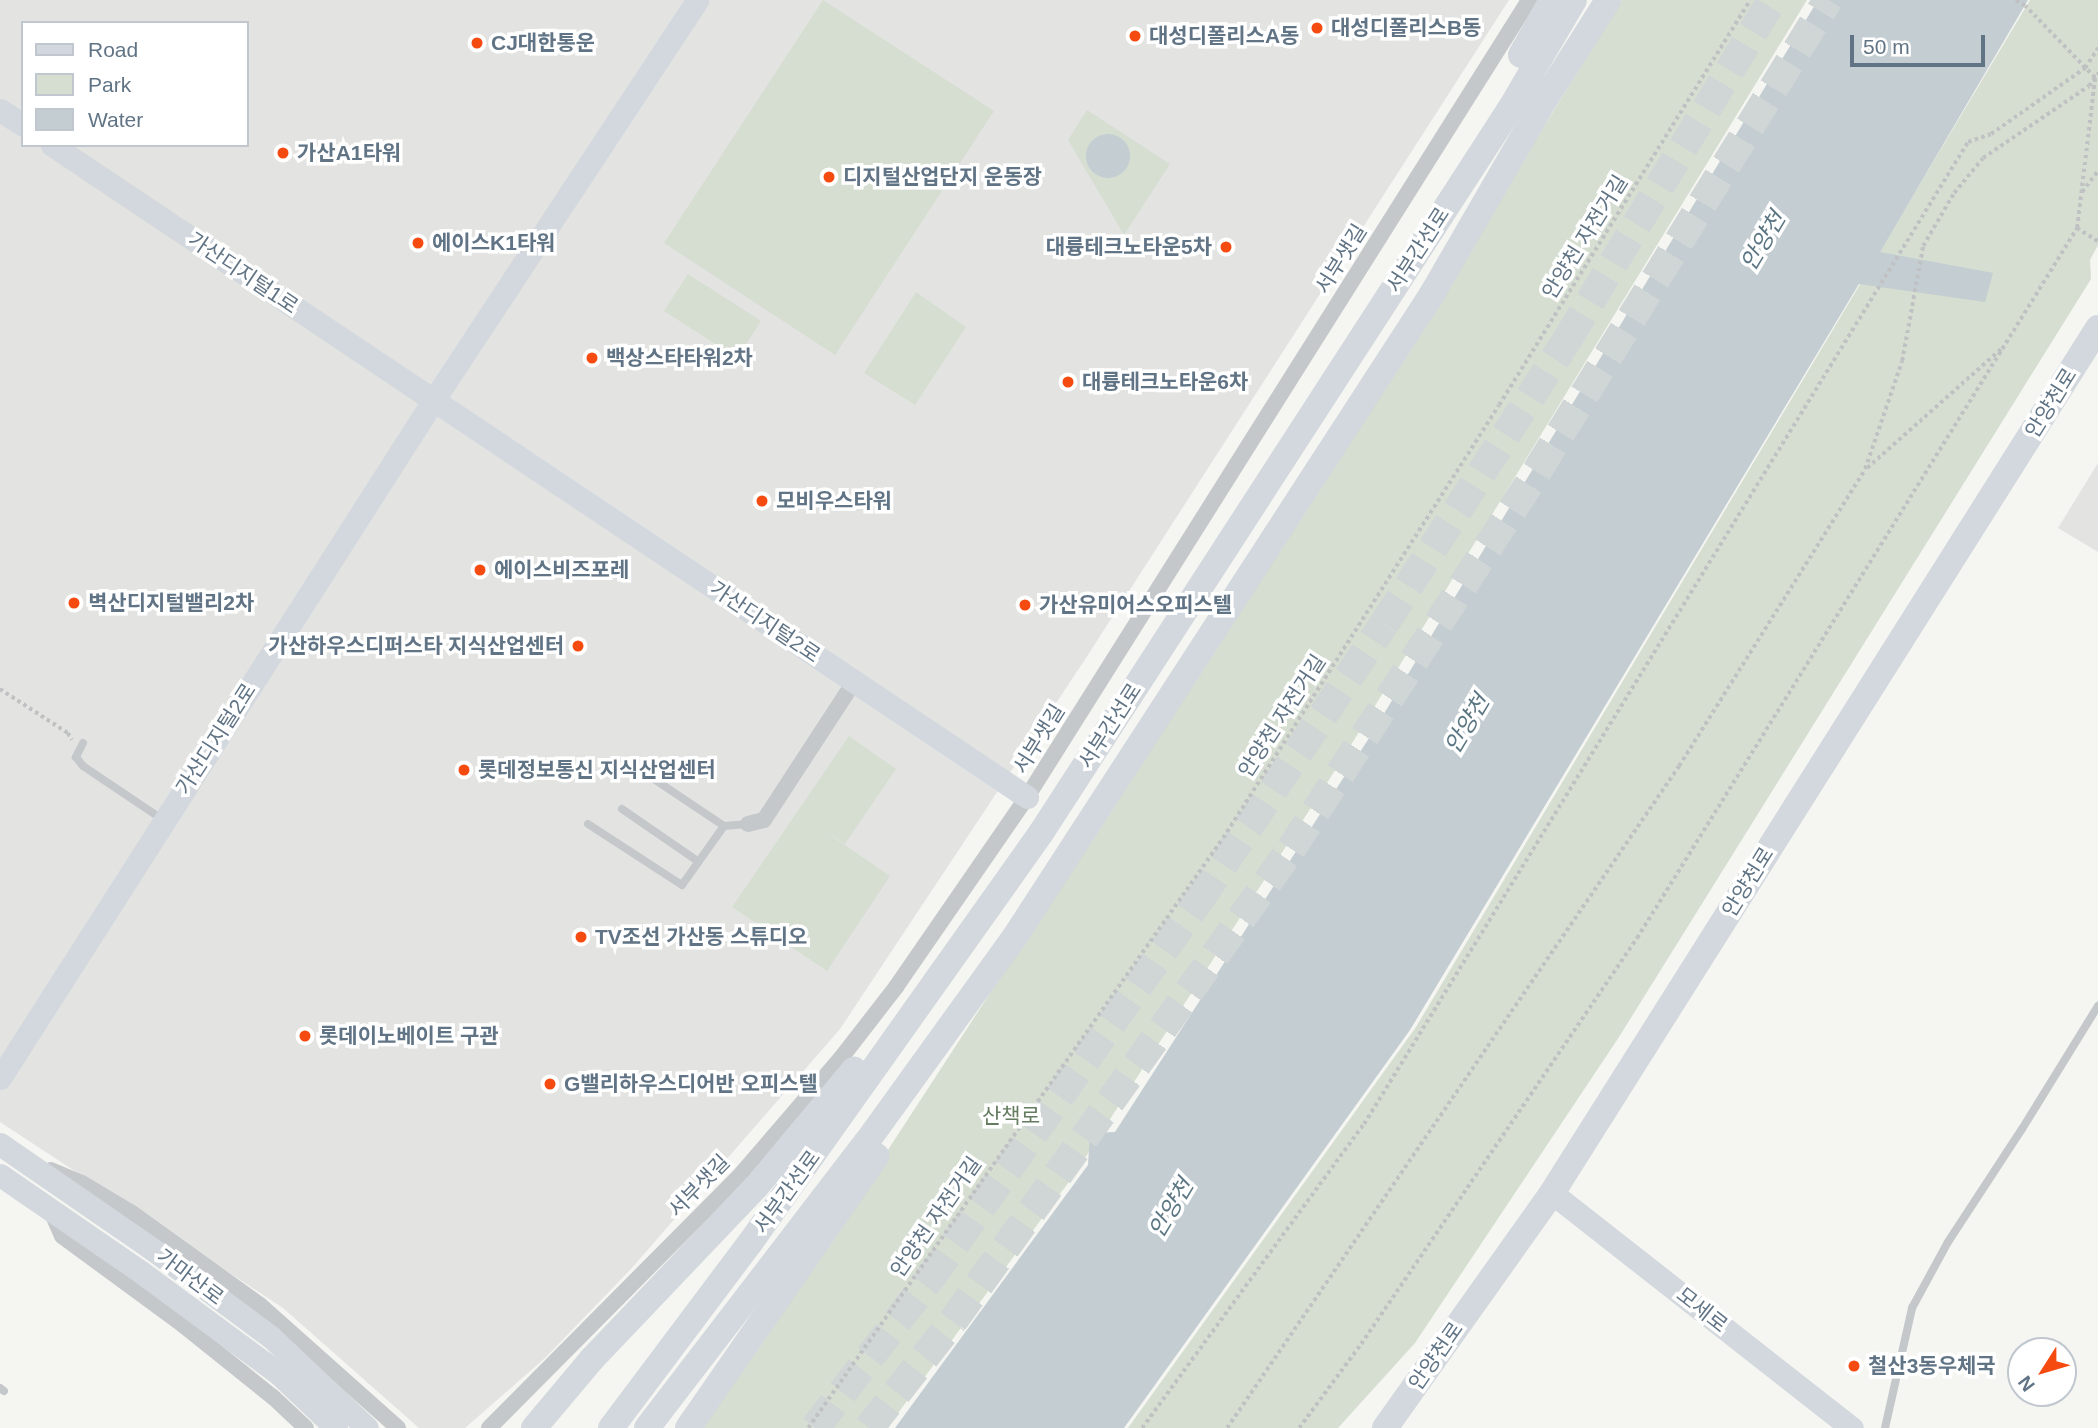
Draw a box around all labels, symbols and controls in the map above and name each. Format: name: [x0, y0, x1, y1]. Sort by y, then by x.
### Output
place label: 대성디폴리스B동: [1331, 15, 1481, 41]
marker: 대성디폴리스B동: [1309, 20, 1325, 36]
legend: [21, 21, 248, 147]
scale bar: [1853, 21, 1988, 65]
place label: 대성디폴리스A동: [1149, 23, 1299, 49]
marker: 대성디폴리스A동: [1127, 28, 1143, 44]
place label: CJ대한통운: [491, 30, 595, 56]
marker: CJ대한통운: [469, 35, 485, 51]
text: 50 m: [1863, 35, 1910, 58]
text: Road: [88, 38, 138, 61]
text: Park: [88, 73, 131, 96]
text: Water: [88, 108, 143, 131]
place label: 가산A1타워: [297, 140, 401, 166]
marker: 가산A1타워: [275, 145, 291, 161]
place label: 디지털산업단지 운동장: [843, 164, 1042, 190]
marker: 디지털산업단지 운동장: [821, 169, 837, 185]
street label: 안양천 자전거길: [1537, 171, 1633, 303]
street label: 서부간선로: [1381, 203, 1455, 297]
water label: 안양천: [1735, 207, 1791, 275]
street label: 서부샛길: [1310, 220, 1372, 298]
street label: 가산디지털1로: [183, 227, 303, 319]
place label: 에이스K1타워: [432, 230, 555, 256]
place label: 대륭테크노타운5차: [1046, 234, 1212, 260]
marker: 에이스K1타워: [410, 235, 426, 251]
marker: 대륭테크노타운5차: [1218, 239, 1234, 255]
place label: 백상스타타워2차: [606, 345, 753, 371]
marker: 백상스타타워2차: [584, 350, 600, 366]
street label: 안양천로: [2020, 364, 2082, 442]
place label: 대륭테크노타운6차: [1082, 369, 1248, 395]
marker: 대륭테크노타운6차: [1060, 374, 1076, 390]
place label: 모비우스타워: [776, 488, 892, 514]
marker: 모비우스타워: [754, 493, 770, 509]
place label: 에이스비즈포레: [494, 557, 629, 583]
marker: 에이스비즈포레: [472, 562, 488, 578]
street label: 가산디지털2로: [705, 576, 825, 668]
place label: 벽산디지털밸리2차: [88, 590, 254, 616]
place label: 가산유미어스오피스텔: [1039, 592, 1232, 618]
marker: 벽산디지털밸리2차: [66, 595, 82, 611]
marker: 가산유미어스오피스텔: [1017, 597, 1033, 613]
place label: 가산하우스디퍼스타 지식산업센터: [268, 633, 564, 659]
marker: 가산하우스디퍼스타 지식산업센터: [570, 638, 586, 654]
street label: 안양천 자전거길: [1233, 650, 1331, 782]
street label: 가산디지털2로: [171, 679, 261, 799]
street label: 서부간선로: [1073, 679, 1147, 773]
water label: 안양천: [1439, 690, 1495, 758]
street label: 서부샛길: [1008, 700, 1070, 778]
place label: 롯데정보통신 지식산업센터: [478, 757, 716, 783]
marker: 롯데정보통신 지식산업센터: [456, 762, 472, 778]
street label: 안양천로: [1717, 843, 1779, 921]
place label: TV조선 가산동 스튜디오: [595, 924, 807, 950]
marker: TV조선 가산동 스튜디오: [573, 929, 589, 945]
place label: 롯데이노베이트 구관: [319, 1023, 499, 1049]
marker: 롯데이노베이트 구관: [297, 1028, 313, 1044]
place label: G밸리하우스디어반 오피스텔: [564, 1071, 818, 1097]
marker: G밸리하우스디어반 오피스텔: [542, 1076, 558, 1092]
park label: 산책로: [982, 1103, 1040, 1129]
street label: 서부간선로: [748, 1146, 826, 1238]
street label: 서부샛길: [663, 1149, 735, 1223]
street label: 안양천 자전거길: [885, 1152, 987, 1282]
water label: 안양천: [1143, 1174, 1199, 1242]
street label: 가마산로: [152, 1244, 228, 1310]
street label: 모세로: [1671, 1282, 1733, 1338]
street label: 안양천로: [1404, 1317, 1468, 1395]
north arrow: [2007, 1337, 2077, 1407]
place label: 철산3동우체국: [1868, 1353, 1996, 1379]
marker: 철산3동우체국: [1846, 1358, 1862, 1374]
text: N: [2014, 1372, 2039, 1396]

